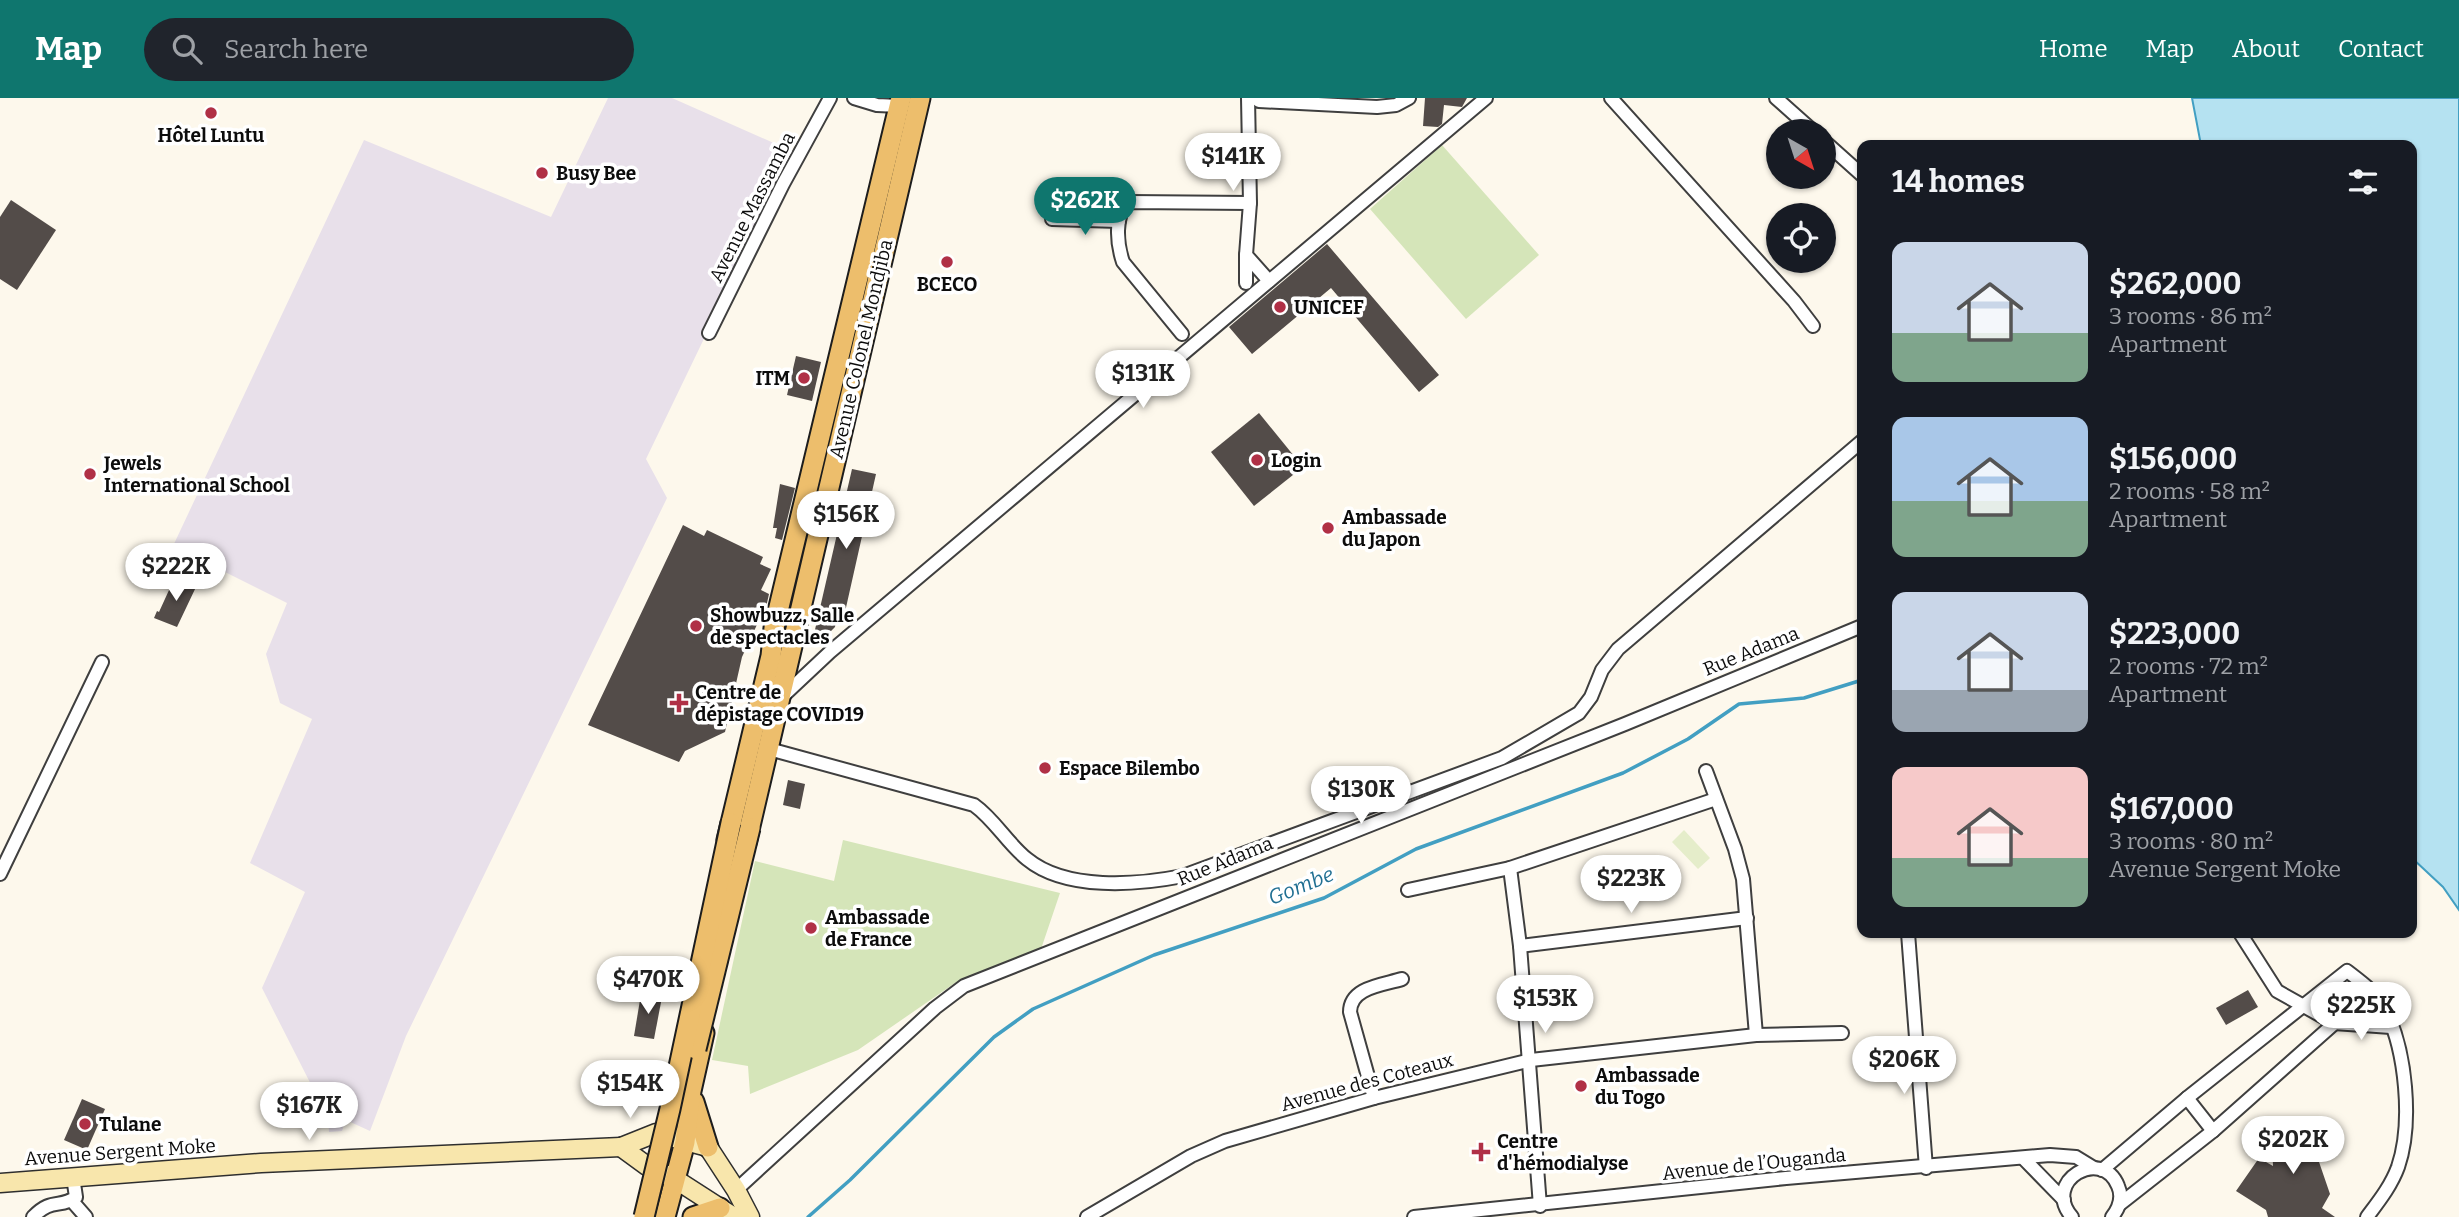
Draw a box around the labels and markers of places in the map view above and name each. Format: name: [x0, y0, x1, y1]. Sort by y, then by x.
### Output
marker: Hôtel Luntu: [203, 105, 219, 121]
place label: Hôtel Luntu: [158, 124, 264, 147]
pin: $141K: [1184, 134, 1282, 193]
place label: Busy Bee: [556, 162, 636, 185]
marker: Busy Bee: [534, 165, 550, 181]
pin: $262K: [1036, 178, 1134, 237]
marker: BCECO: [939, 254, 955, 270]
place label: BCECO: [917, 273, 977, 296]
place label: UNICEF: [1294, 296, 1364, 319]
marker: UNICEF: [1272, 299, 1288, 315]
pin: $131K: [1094, 350, 1192, 410]
place label: ITM: [756, 367, 790, 390]
marker: ITM: [796, 370, 812, 386]
place label: Login: [1271, 449, 1322, 472]
place label: Jewels International School: [103, 452, 290, 497]
marker: Login: [1249, 452, 1265, 468]
marker: Jewels International School: [82, 466, 98, 482]
pin: $156K: [797, 491, 895, 551]
place label: Ambassade du Japon: [1342, 506, 1447, 551]
marker: Ambassade du Japon: [1320, 520, 1336, 536]
pin: $222K: [127, 544, 225, 603]
place label: Showbuzz, Salle de spectacles: [710, 604, 854, 649]
marker: Showbuzz, Salle de spectacles: [688, 618, 704, 634]
place label: Centre de dépistage COVID19: [695, 681, 864, 726]
marker: Centre de dépistage COVID19: [669, 693, 689, 713]
place label: Espace Bilembo: [1059, 757, 1200, 780]
marker: Espace Bilembo: [1037, 760, 1053, 776]
pin: $130K: [1312, 766, 1410, 826]
pin: $223K: [1582, 856, 1680, 915]
place label: Ambassade de France: [825, 906, 930, 951]
marker: Ambassade de France: [803, 920, 819, 936]
pin: $470K: [599, 956, 697, 1016]
pin: $153K: [1496, 976, 1594, 1035]
pin: $225K: [2312, 982, 2410, 1042]
pin: $206K: [1855, 1037, 1953, 1096]
pin: $154K: [581, 1060, 679, 1120]
place label: Ambassade du Togo: [1595, 1064, 1700, 1109]
marker: Ambassade du Togo: [1573, 1078, 1589, 1094]
pin: $167K: [260, 1082, 358, 1142]
place label: Tulane: [99, 1113, 162, 1136]
marker: Tulane: [77, 1116, 93, 1132]
pin: $202K: [2244, 1116, 2342, 1176]
place label: Centre d'hémodialyse: [1497, 1130, 1628, 1175]
marker: Centre d'hémodialyse: [1471, 1142, 1491, 1162]

